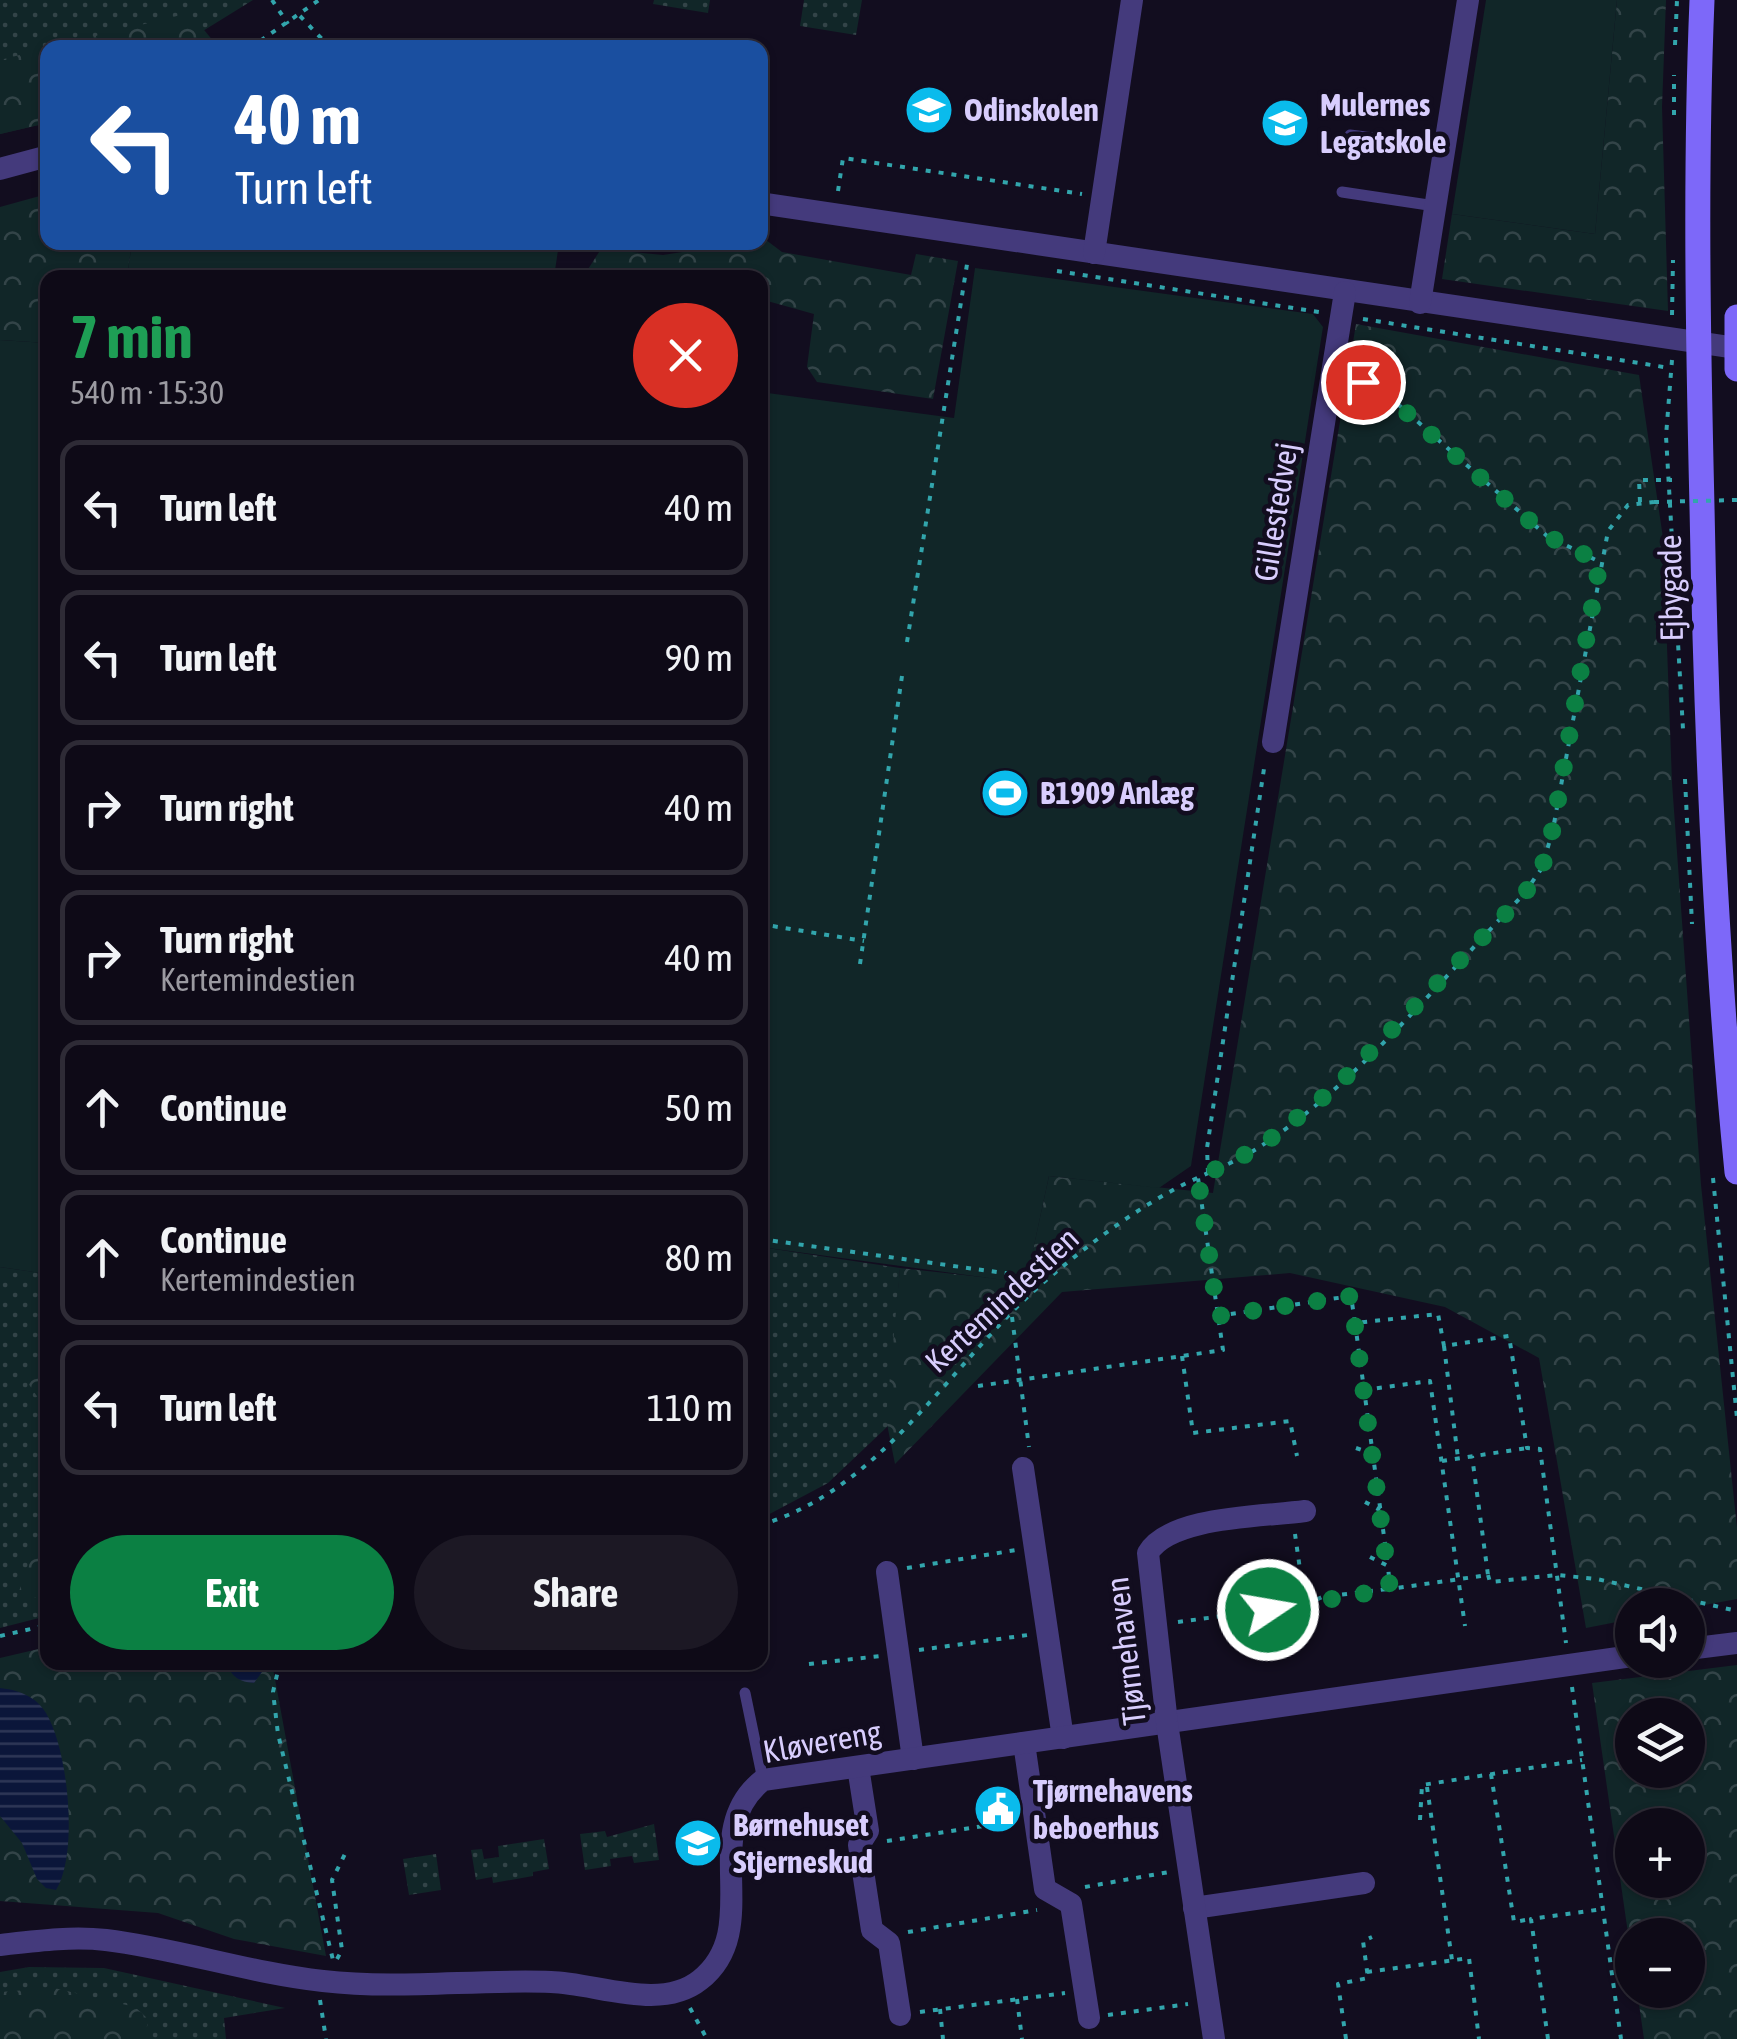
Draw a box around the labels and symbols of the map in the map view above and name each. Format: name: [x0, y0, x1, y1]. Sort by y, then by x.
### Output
school or university icon: Odinskolen: [903, 84, 955, 136]
place label: Mulernes Legatskole: [1320, 86, 1447, 160]
place label: Odinskolen: [964, 91, 1099, 128]
school or university icon: Mulernes Legatskole: [1259, 97, 1311, 149]
pin: [1321, 340, 1406, 425]
street label: Gillestedvej: [1246, 440, 1305, 584]
street label: Ejbygade: [1651, 534, 1690, 642]
sports icon: B1909 Anlæg: [979, 767, 1031, 819]
place label: B1909 Anlæg: [1040, 774, 1194, 811]
street label: Kertemindestien: [917, 1219, 1086, 1380]
position arrow: [1216, 1558, 1320, 1662]
street label: Tjørnehaven: [1098, 1575, 1153, 1727]
street label: Kløvereng: [760, 1713, 884, 1770]
place label: Tjørnehavens beboerhus: [1033, 1772, 1193, 1846]
public building icon: Tjørnehavens beboerhus: [972, 1783, 1024, 1835]
place label: Børnehuset Stjerneskud: [733, 1806, 873, 1880]
school or university icon: Børnehuset Stjerneskud: [672, 1817, 724, 1869]

